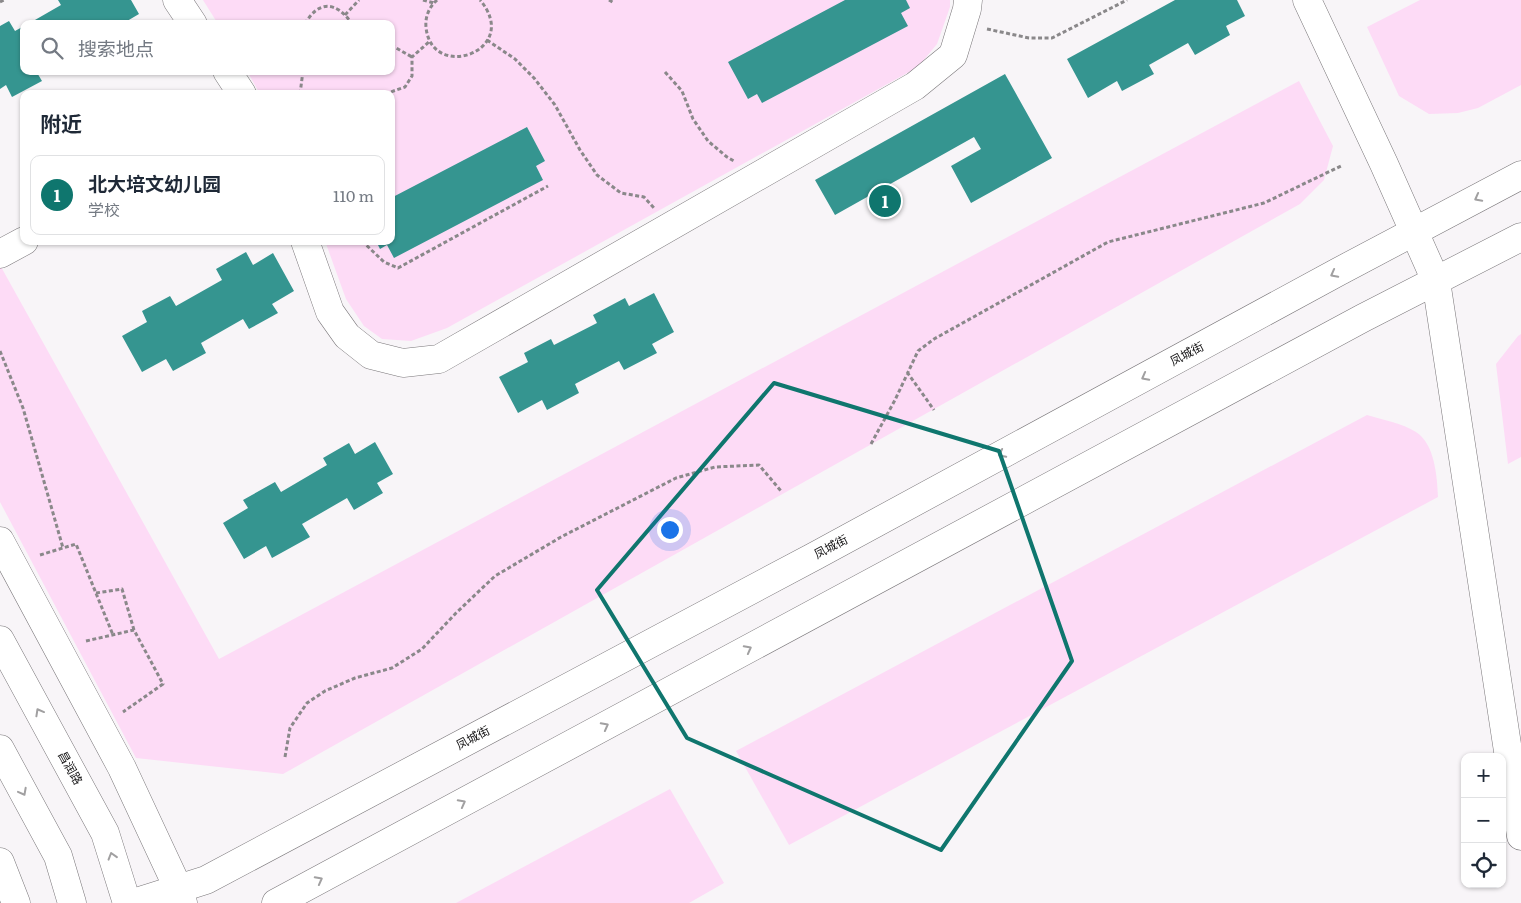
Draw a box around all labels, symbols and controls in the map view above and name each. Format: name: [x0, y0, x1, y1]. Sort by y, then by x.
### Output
search box: [20, 20, 395, 75]
icon: search: [38, 34, 66, 62]
text: 搜索地点: [78, 34, 154, 62]
text: 附近: [40, 107, 82, 138]
text: 北大培文幼儿园: [88, 169, 221, 197]
pin: 1: [869, 182, 901, 220]
text: 1: [54, 183, 60, 207]
text: 110 m: [333, 183, 374, 207]
one-way arrow: [1474, 192, 1483, 202]
text: 学校: [88, 197, 120, 221]
one-way arrow: [1331, 268, 1340, 278]
street label: 凤城街: [1166, 337, 1207, 370]
one-way arrow: [1142, 370, 1151, 380]
one-way arrow: [999, 448, 1008, 458]
your location: [657, 517, 683, 543]
street label: 凤城街: [810, 530, 851, 563]
one-way arrow: [743, 645, 752, 655]
one-way arrow: [35, 708, 45, 717]
street label: 凤城街: [452, 721, 493, 754]
one-way arrow: [600, 722, 609, 732]
street label: 昌润路: [54, 747, 87, 788]
map controls: [1461, 753, 1506, 888]
button: +: [1461, 753, 1506, 798]
one-way arrow: [17, 786, 27, 795]
button: −: [1461, 798, 1506, 843]
one-way arrow: [457, 799, 466, 809]
button: locate: [1461, 843, 1506, 888]
one-way arrow: [108, 853, 118, 861]
one-way arrow: [314, 876, 323, 886]

